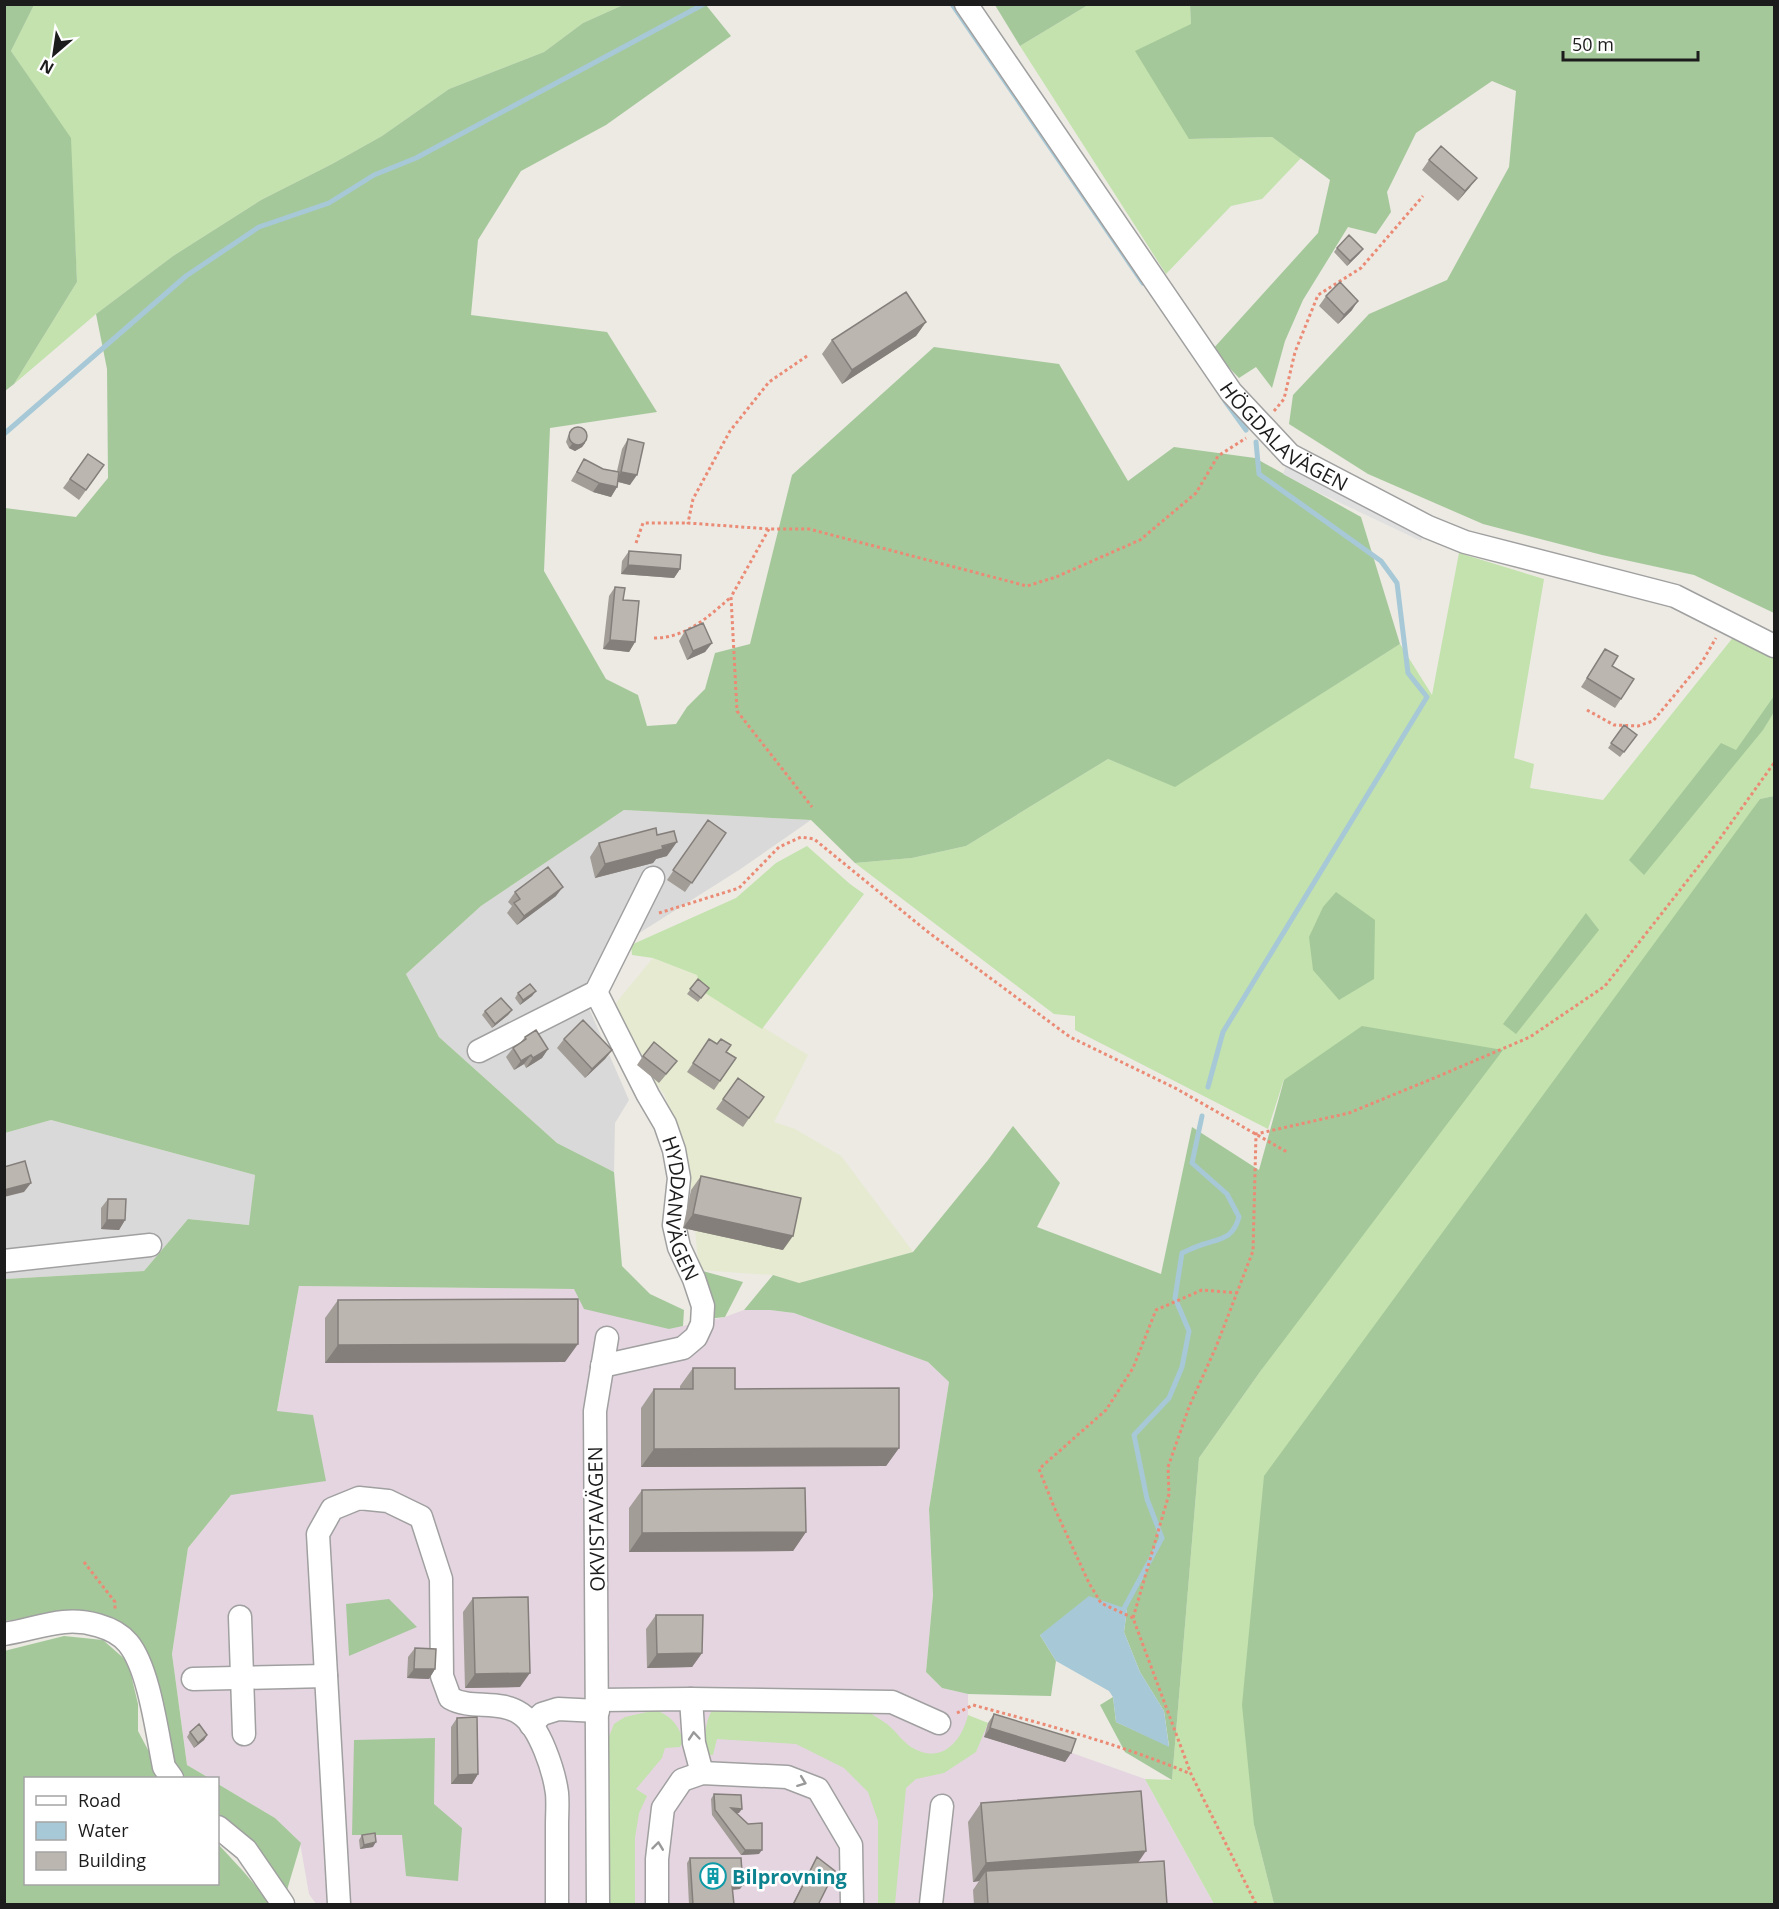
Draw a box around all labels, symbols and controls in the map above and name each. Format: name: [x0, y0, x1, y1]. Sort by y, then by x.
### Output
north arrow: [24, 24, 84, 84]
scale bar: [1563, 24, 1698, 62]
text: 50 m: [1572, 32, 1614, 56]
text: N: [36, 54, 58, 80]
street label: HÖGDALAVÄGEN: [1214, 376, 1353, 497]
street label: HYDDANVÄGEN: [656, 1132, 706, 1285]
street label: OKVISTAVÄGEN: [581, 1446, 611, 1592]
one-way arrow: [688, 1732, 701, 1741]
one-way arrow: [796, 1775, 807, 1788]
legend: [24, 1777, 219, 1885]
text: Road: [78, 1788, 121, 1812]
text: Water: [78, 1818, 129, 1842]
one-way arrow: [652, 1842, 664, 1851]
text: Building: [78, 1848, 146, 1872]
building icon: Bilprovning: [698, 1861, 728, 1891]
place label: Bilprovning: [732, 1863, 848, 1890]

